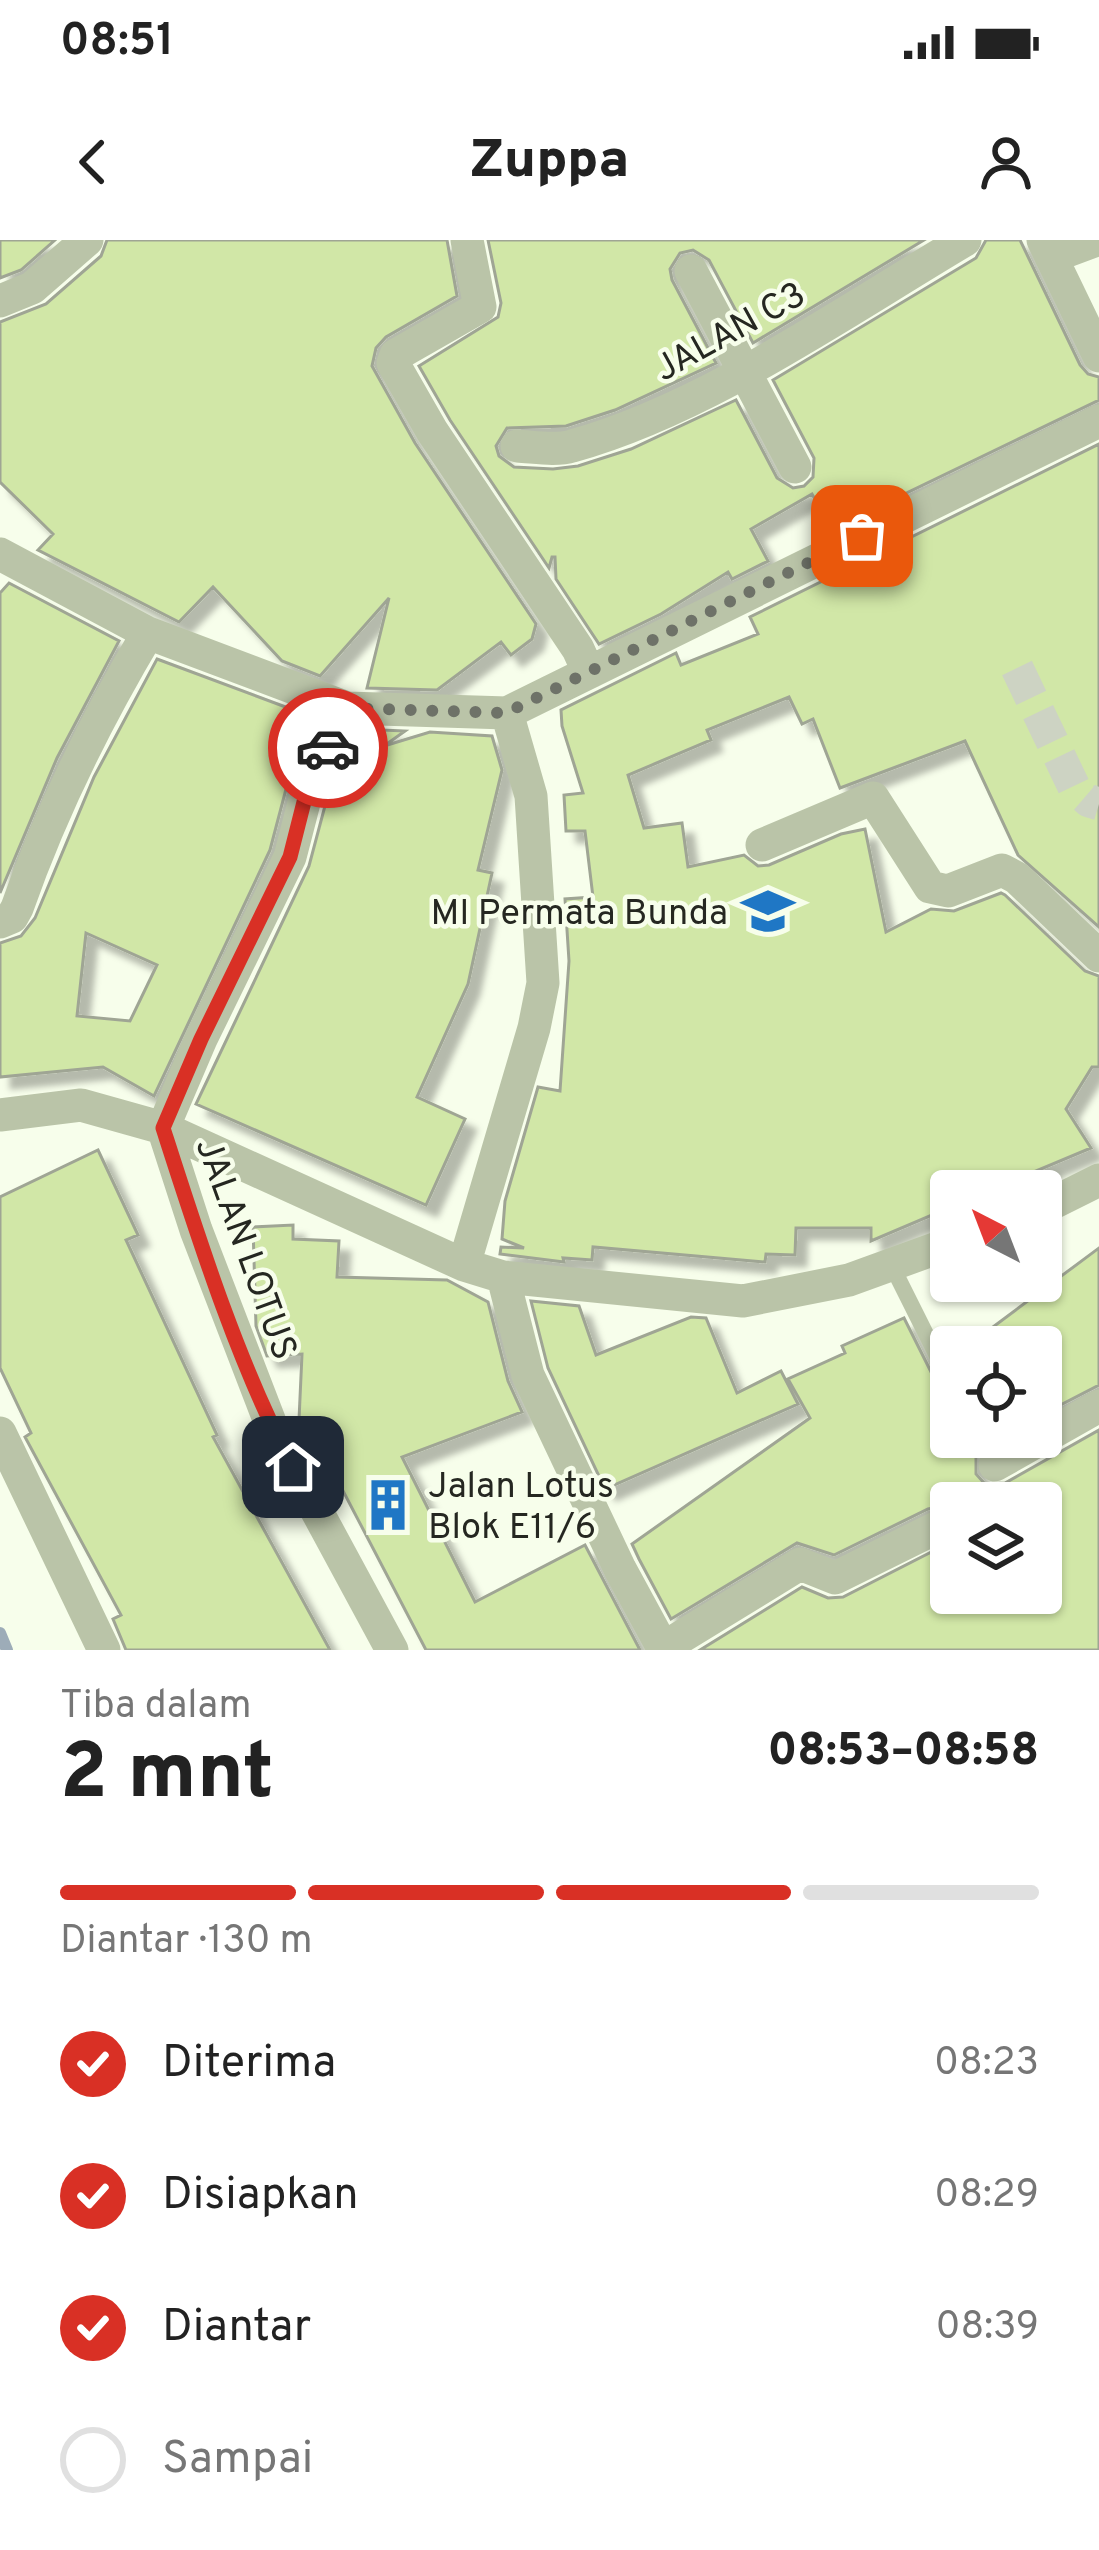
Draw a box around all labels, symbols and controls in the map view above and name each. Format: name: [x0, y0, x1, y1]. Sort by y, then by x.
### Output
text: 08:51: [60, 14, 174, 71]
text: Zuppa: [470, 128, 629, 197]
icon: back: [60, 129, 126, 195]
icon: person: [973, 129, 1039, 195]
street label: JALAN C3: [647, 273, 814, 394]
pin: [811, 485, 913, 587]
icon: bag: [829, 503, 895, 569]
courier: [268, 688, 388, 808]
icon: car: [295, 715, 361, 781]
school or university icon: MI Permata Bunda: [739, 882, 797, 940]
place label: MI Permata Bunda: [430, 892, 728, 938]
street label: JALAN LOTUS: [183, 1132, 306, 1367]
north arrow: [930, 1170, 1062, 1302]
map controls: [930, 1170, 1062, 1614]
button: locate: [930, 1326, 1062, 1458]
pin: [242, 1416, 344, 1518]
icon: home: [260, 1434, 326, 1500]
place label: Jalan Lotus Blok E11/6: [428, 1465, 614, 1552]
building icon: Jalan Lotus Blok E11/6: [359, 1476, 417, 1534]
button: layers: [930, 1482, 1062, 1614]
text: Tiba dalam: [60, 1683, 252, 1732]
text: 08:53–08:58: [767, 1724, 1039, 1781]
text: 2 mnt: [60, 1727, 274, 1826]
text: Diantar · 130 m: [60, 1918, 313, 1967]
icon: check: [60, 2031, 126, 2097]
text: Diterima: [162, 2036, 336, 2093]
text: 08:23: [934, 2040, 1039, 2089]
icon: check: [60, 2163, 126, 2229]
text: Disiapkan: [162, 2168, 359, 2225]
text: 08:29: [934, 2172, 1039, 2221]
icon: check: [60, 2295, 126, 2361]
text: Diantar: [162, 2300, 311, 2357]
text: 08:39: [935, 2304, 1039, 2353]
text: Sampai: [162, 2432, 313, 2489]

